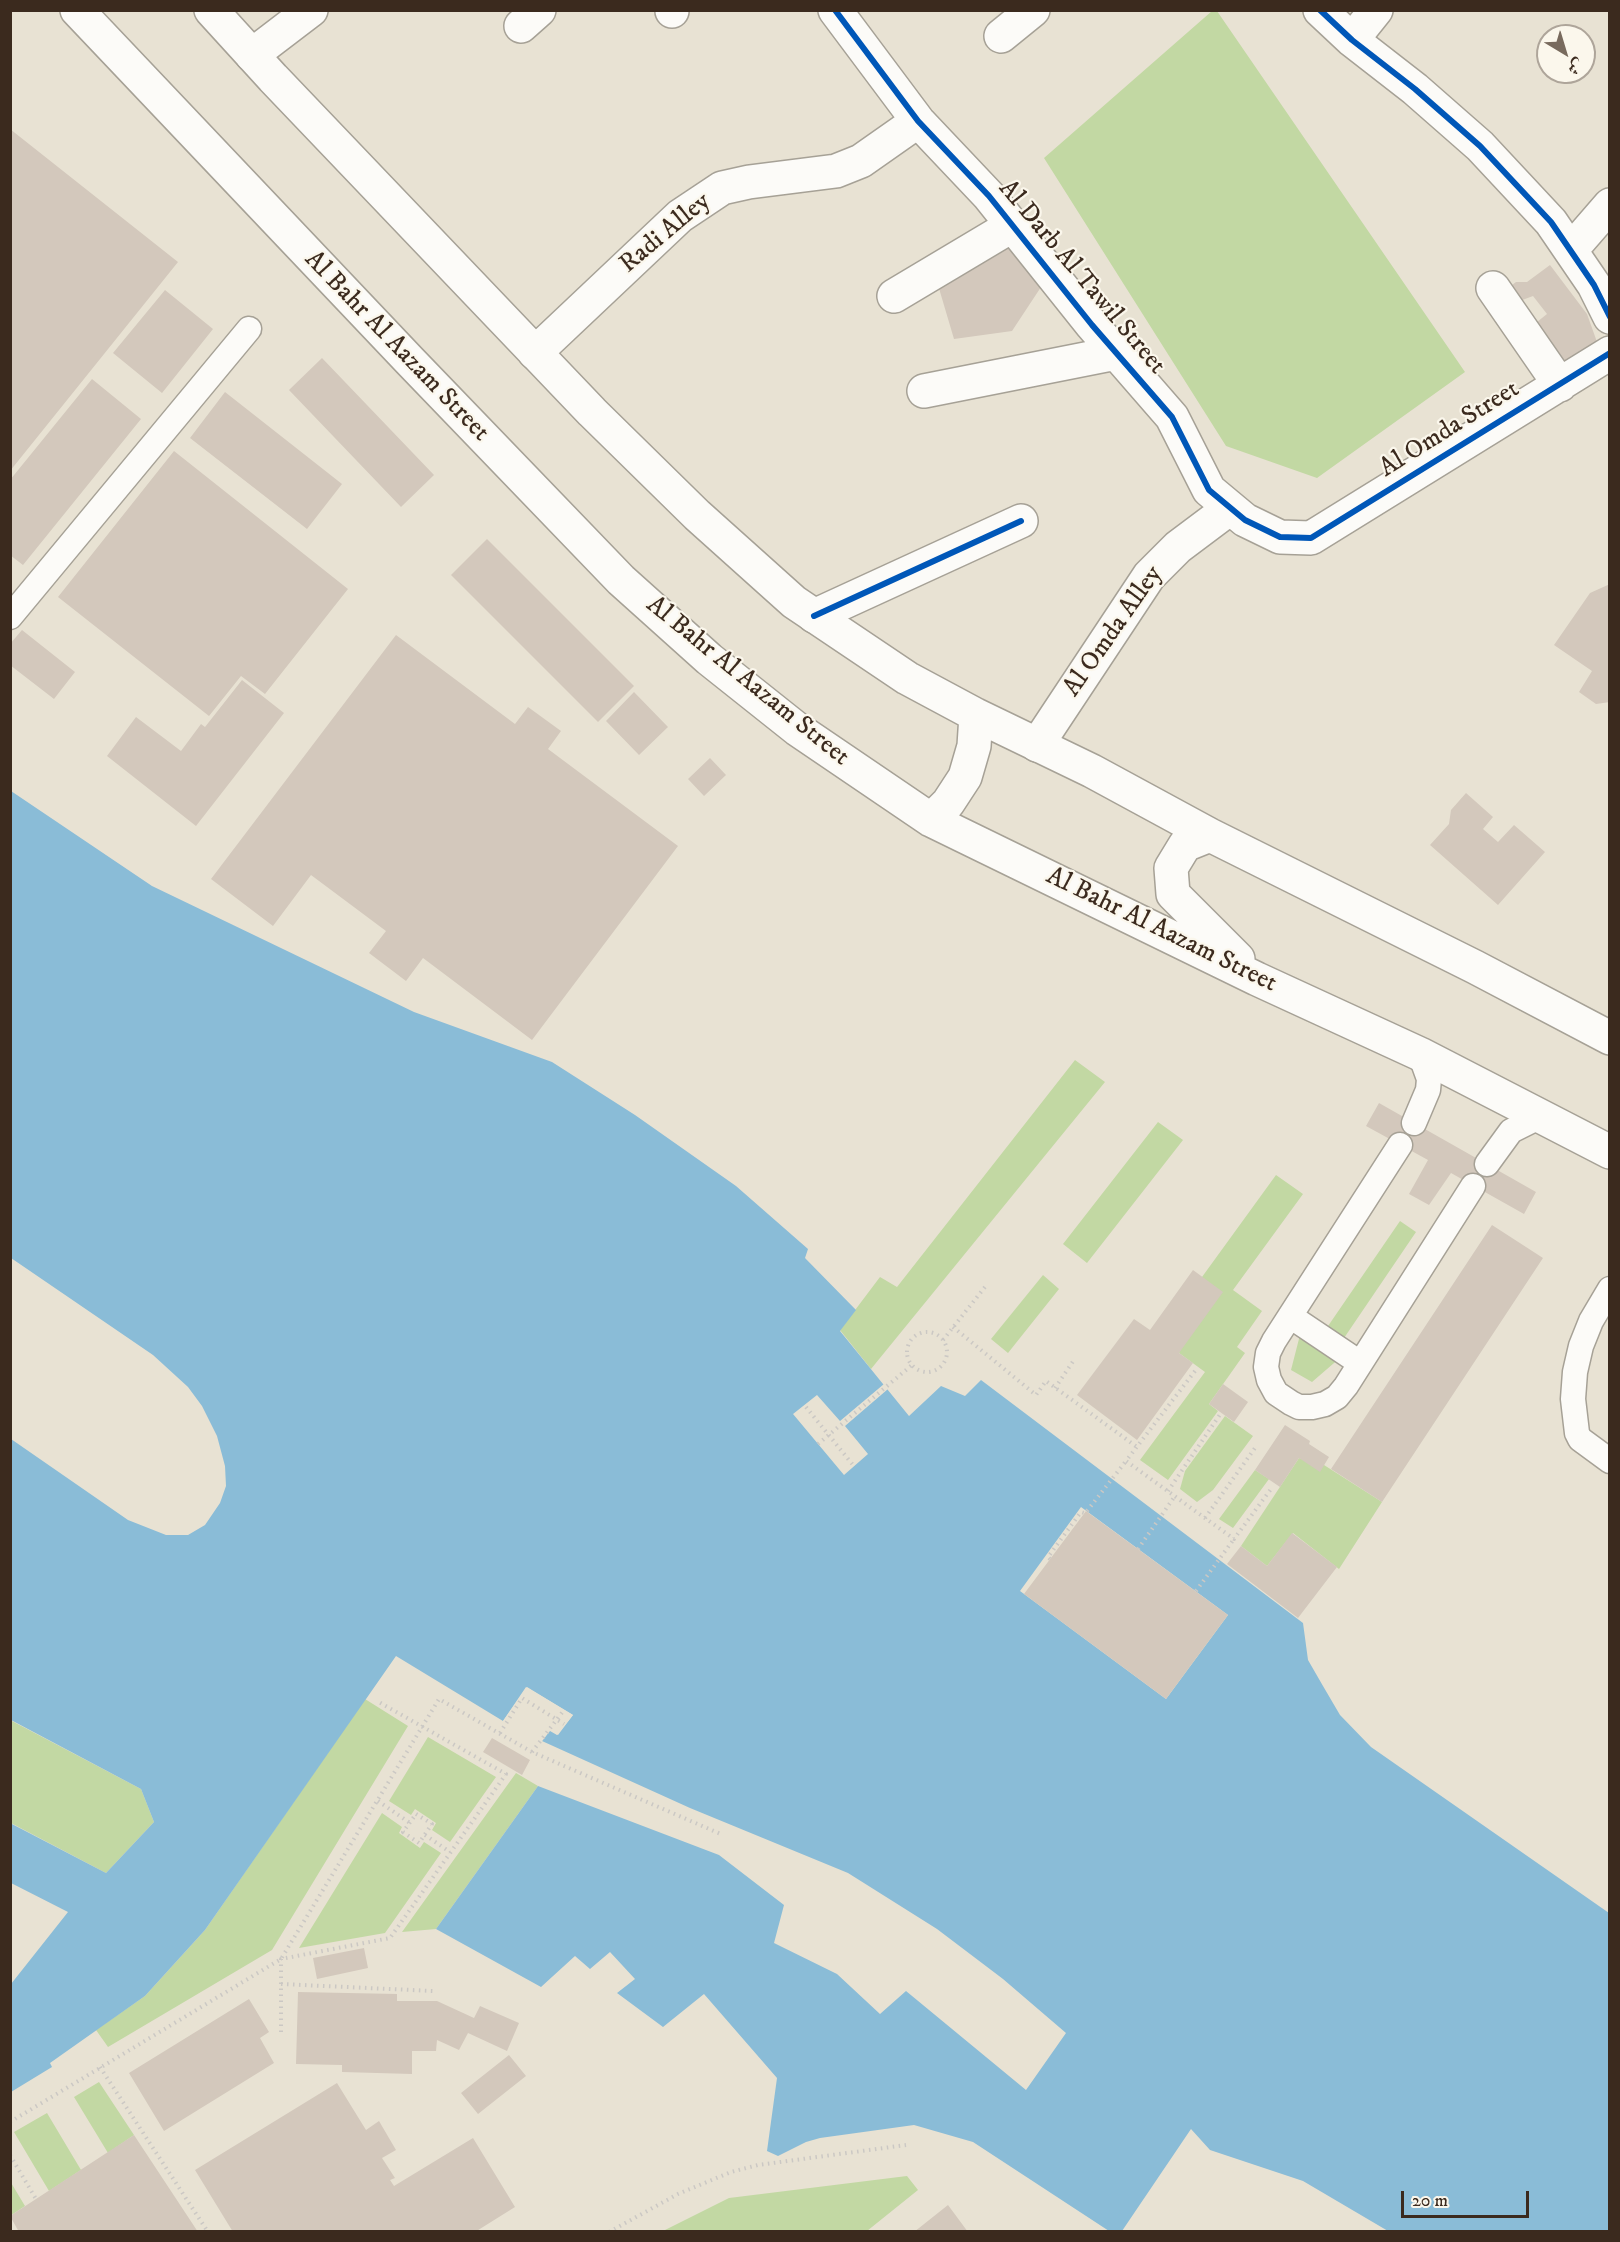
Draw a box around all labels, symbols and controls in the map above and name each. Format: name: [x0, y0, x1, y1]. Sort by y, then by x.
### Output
north arrow: [1536, 24, 1596, 84]
text: ش: [1563, 54, 1588, 79]
street label: Al Darb Al Tawil Street: [991, 174, 1171, 382]
street label: Radi Alley: [614, 187, 718, 281]
street label: Al Bahr Al Aazam Street: [297, 245, 495, 449]
street label: Al Omda Street: [1374, 375, 1526, 485]
street label: Al Omda Alley: [1057, 561, 1171, 703]
street label: Al Bahr Al Aazam Street: [639, 590, 855, 774]
street label: Al Bahr Al Aazam Street: [1041, 862, 1281, 1000]
scale bar: [1404, 2179, 1532, 2217]
text: 20 m: [1412, 2190, 1448, 2212]

